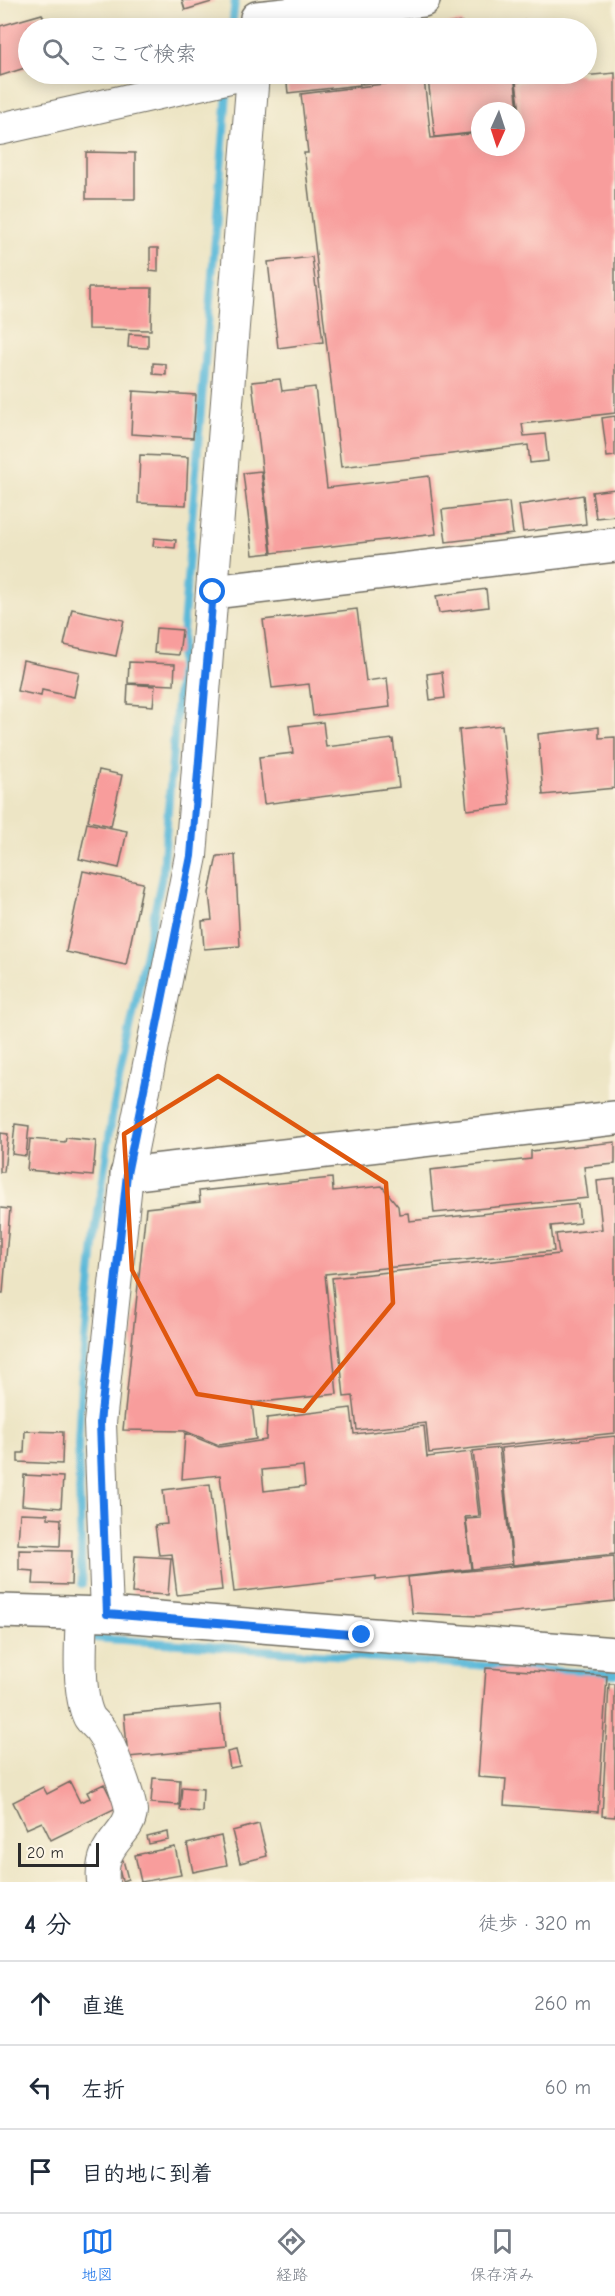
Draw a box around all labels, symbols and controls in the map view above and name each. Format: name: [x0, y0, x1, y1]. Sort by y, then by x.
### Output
search box: [18, 18, 597, 84]
icon: search: [39, 35, 72, 68]
text: ここで検索: [87, 41, 197, 67]
north arrow: [471, 102, 525, 156]
route start: [199, 578, 225, 604]
route end: [348, 1621, 374, 1647]
scale bar: [18, 1840, 99, 1868]
text: 20 m: [27, 1844, 64, 1862]
text: 4 分: [24, 1910, 71, 1940]
text: 徒歩 · 320 m: [478, 1912, 591, 1935]
icon: ahead: [24, 1987, 57, 2020]
text: 260 m: [534, 1992, 591, 2015]
text: 直進: [81, 1993, 125, 2019]
icon: left: [24, 2071, 57, 2104]
text: 60 m: [545, 2076, 591, 2099]
text: 左折: [81, 2077, 125, 2103]
icon: arrive: [24, 2155, 57, 2188]
text: 目的地に到着: [81, 2161, 213, 2187]
tab: 地図: [81, 2225, 114, 2285]
tab: 経路: [275, 2225, 308, 2285]
tab: 保存済み: [470, 2225, 534, 2285]

